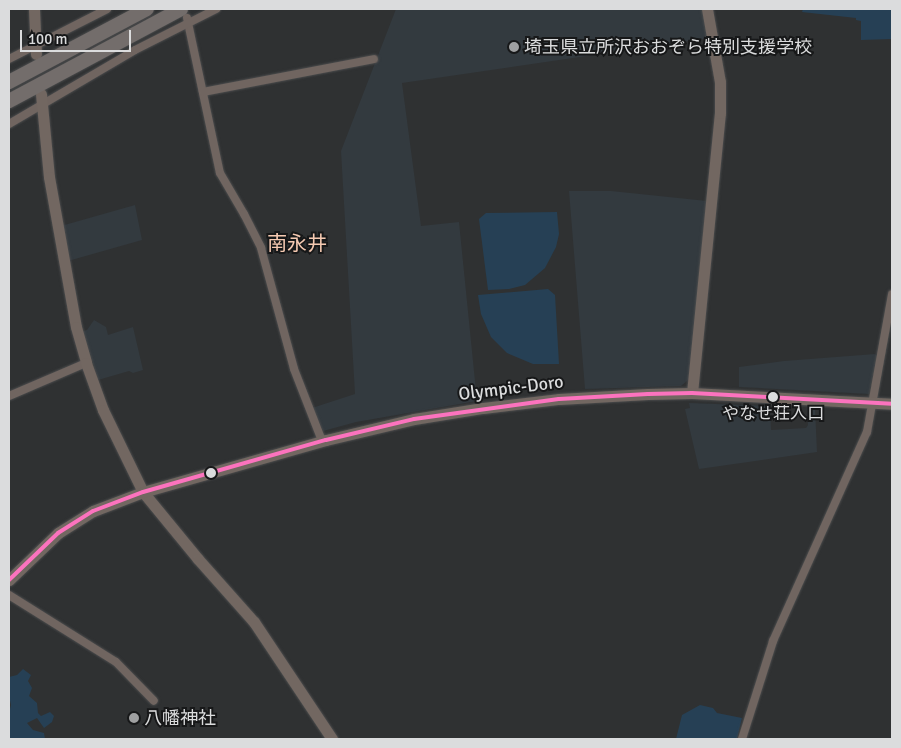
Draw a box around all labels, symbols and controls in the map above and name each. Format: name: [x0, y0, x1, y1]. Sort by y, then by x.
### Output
scale bar: [22, 20, 134, 52]
text: 100 m: [28, 30, 68, 48]
place label: 埼玉県立所沢おおぞら特別支援学校: [524, 36, 812, 58]
marker: 埼玉県立所沢おおぞら特別支援学校: [508, 41, 520, 53]
district label: 南永井: [267, 231, 327, 255]
street label: Olympic-Doro: [457, 371, 565, 405]
marker: やなせ荘入口: [768, 392, 778, 402]
place label: やなせ荘入口: [722, 404, 824, 424]
unlabelled marker: [206, 468, 216, 478]
place label: 八幡神社: [144, 707, 216, 729]
marker: 八幡神社: [128, 712, 140, 724]

